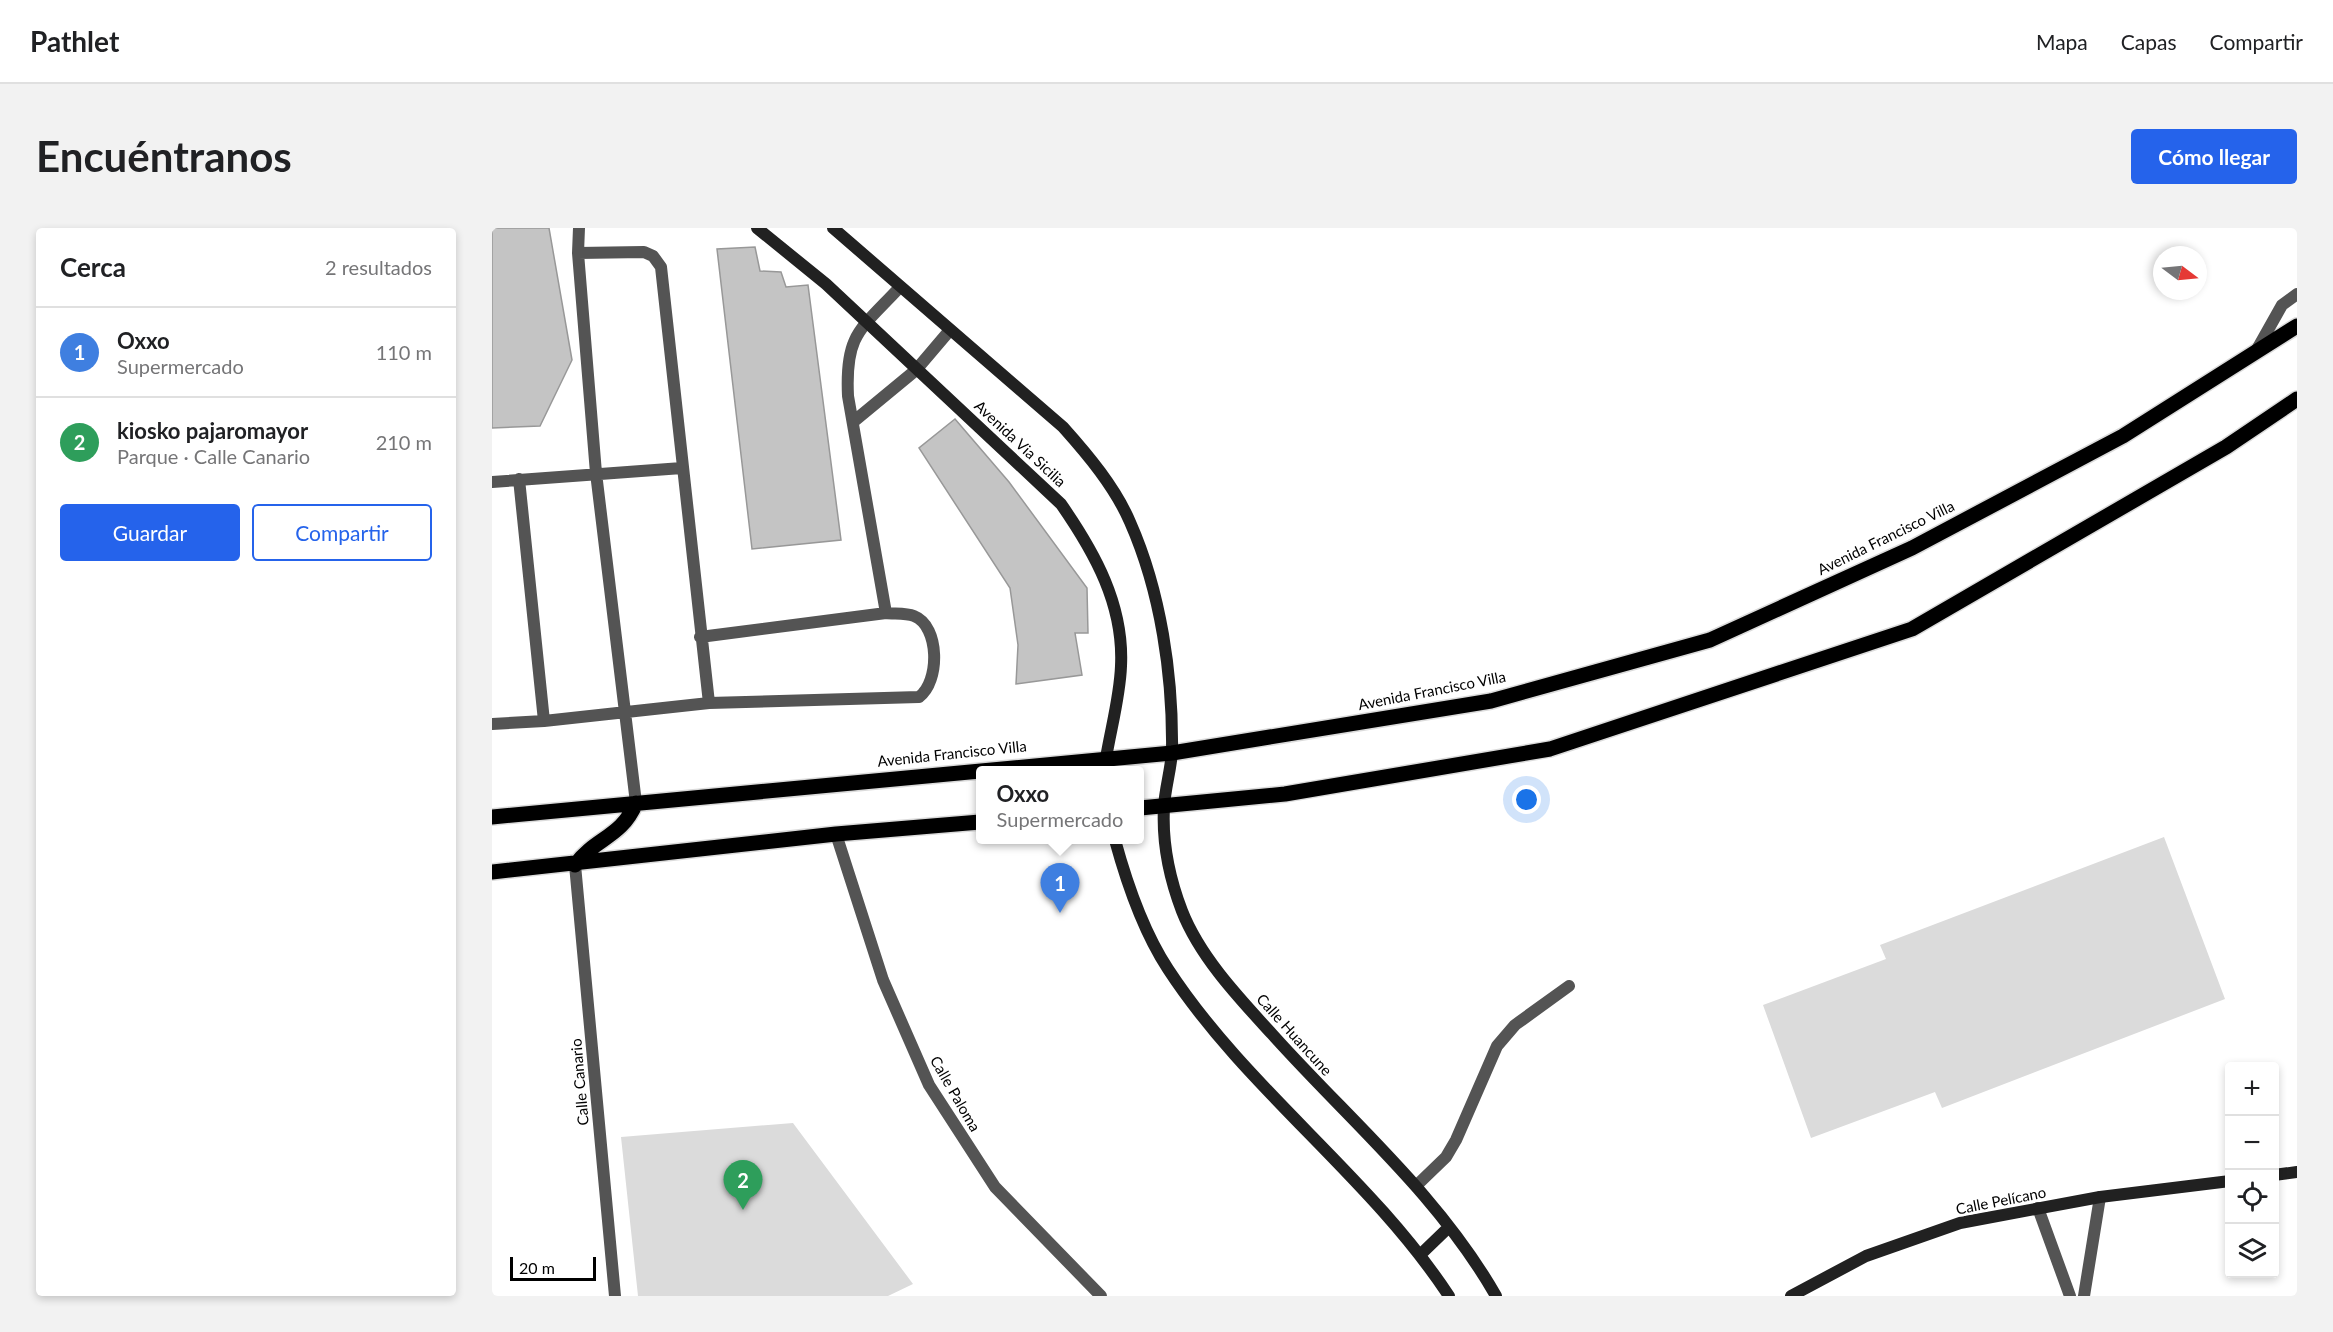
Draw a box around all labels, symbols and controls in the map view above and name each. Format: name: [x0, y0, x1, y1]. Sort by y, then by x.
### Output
text: Pathlet: [30, 24, 119, 58]
text: Mapa: [2036, 29, 2088, 54]
text: Capas: [2121, 29, 2177, 54]
text: Compartir: [2210, 29, 2303, 54]
button: Cómo llegar: [2131, 129, 2297, 184]
text: Encuéntranos: [36, 131, 292, 181]
north arrow: [2153, 246, 2207, 300]
text: Cerca: [60, 251, 126, 283]
text: 2 resultados: [325, 255, 432, 279]
text: Oxxo: [117, 327, 170, 354]
text: 1: [74, 340, 85, 364]
text: 110 m: [376, 340, 432, 364]
text: Supermercado: [117, 354, 244, 378]
street label: Avenida Via Sicilia: [971, 396, 1070, 490]
text: kiosko pajaromayor: [117, 417, 308, 444]
text: 2: [74, 430, 85, 454]
text: 210 m: [376, 430, 432, 454]
text: Parque · Calle Canario: [117, 444, 310, 468]
street label: Avenida Francisco Villa: [1814, 496, 1957, 578]
button: Guardar: [60, 504, 240, 561]
button: Compartir: [252, 504, 432, 561]
street label: Avenida Francisco Villa: [1356, 667, 1507, 713]
street label: Avenida Francisco Villa: [876, 736, 1027, 770]
popup: [976, 766, 1144, 844]
text: Oxxo: [997, 780, 1049, 807]
your location: [1512, 785, 1541, 814]
text: Supermercado: [997, 807, 1123, 831]
pin: 1: [1040, 864, 1080, 913]
street label: Calle Huancune: [1253, 990, 1336, 1079]
street label: Calle Canario: [566, 1038, 592, 1126]
street label: Calle Paloma: [927, 1052, 985, 1135]
map controls: [2225, 1062, 2279, 1278]
button: +: [2225, 1062, 2279, 1116]
button: −: [2225, 1116, 2279, 1170]
pin: 2: [724, 1160, 762, 1210]
button: locate: [2225, 1170, 2279, 1224]
street label: Calle Pelícano: [1954, 1182, 2047, 1218]
button: layers: [2225, 1224, 2279, 1278]
scale bar: [510, 1254, 596, 1282]
text: 20 m: [519, 1258, 555, 1277]

